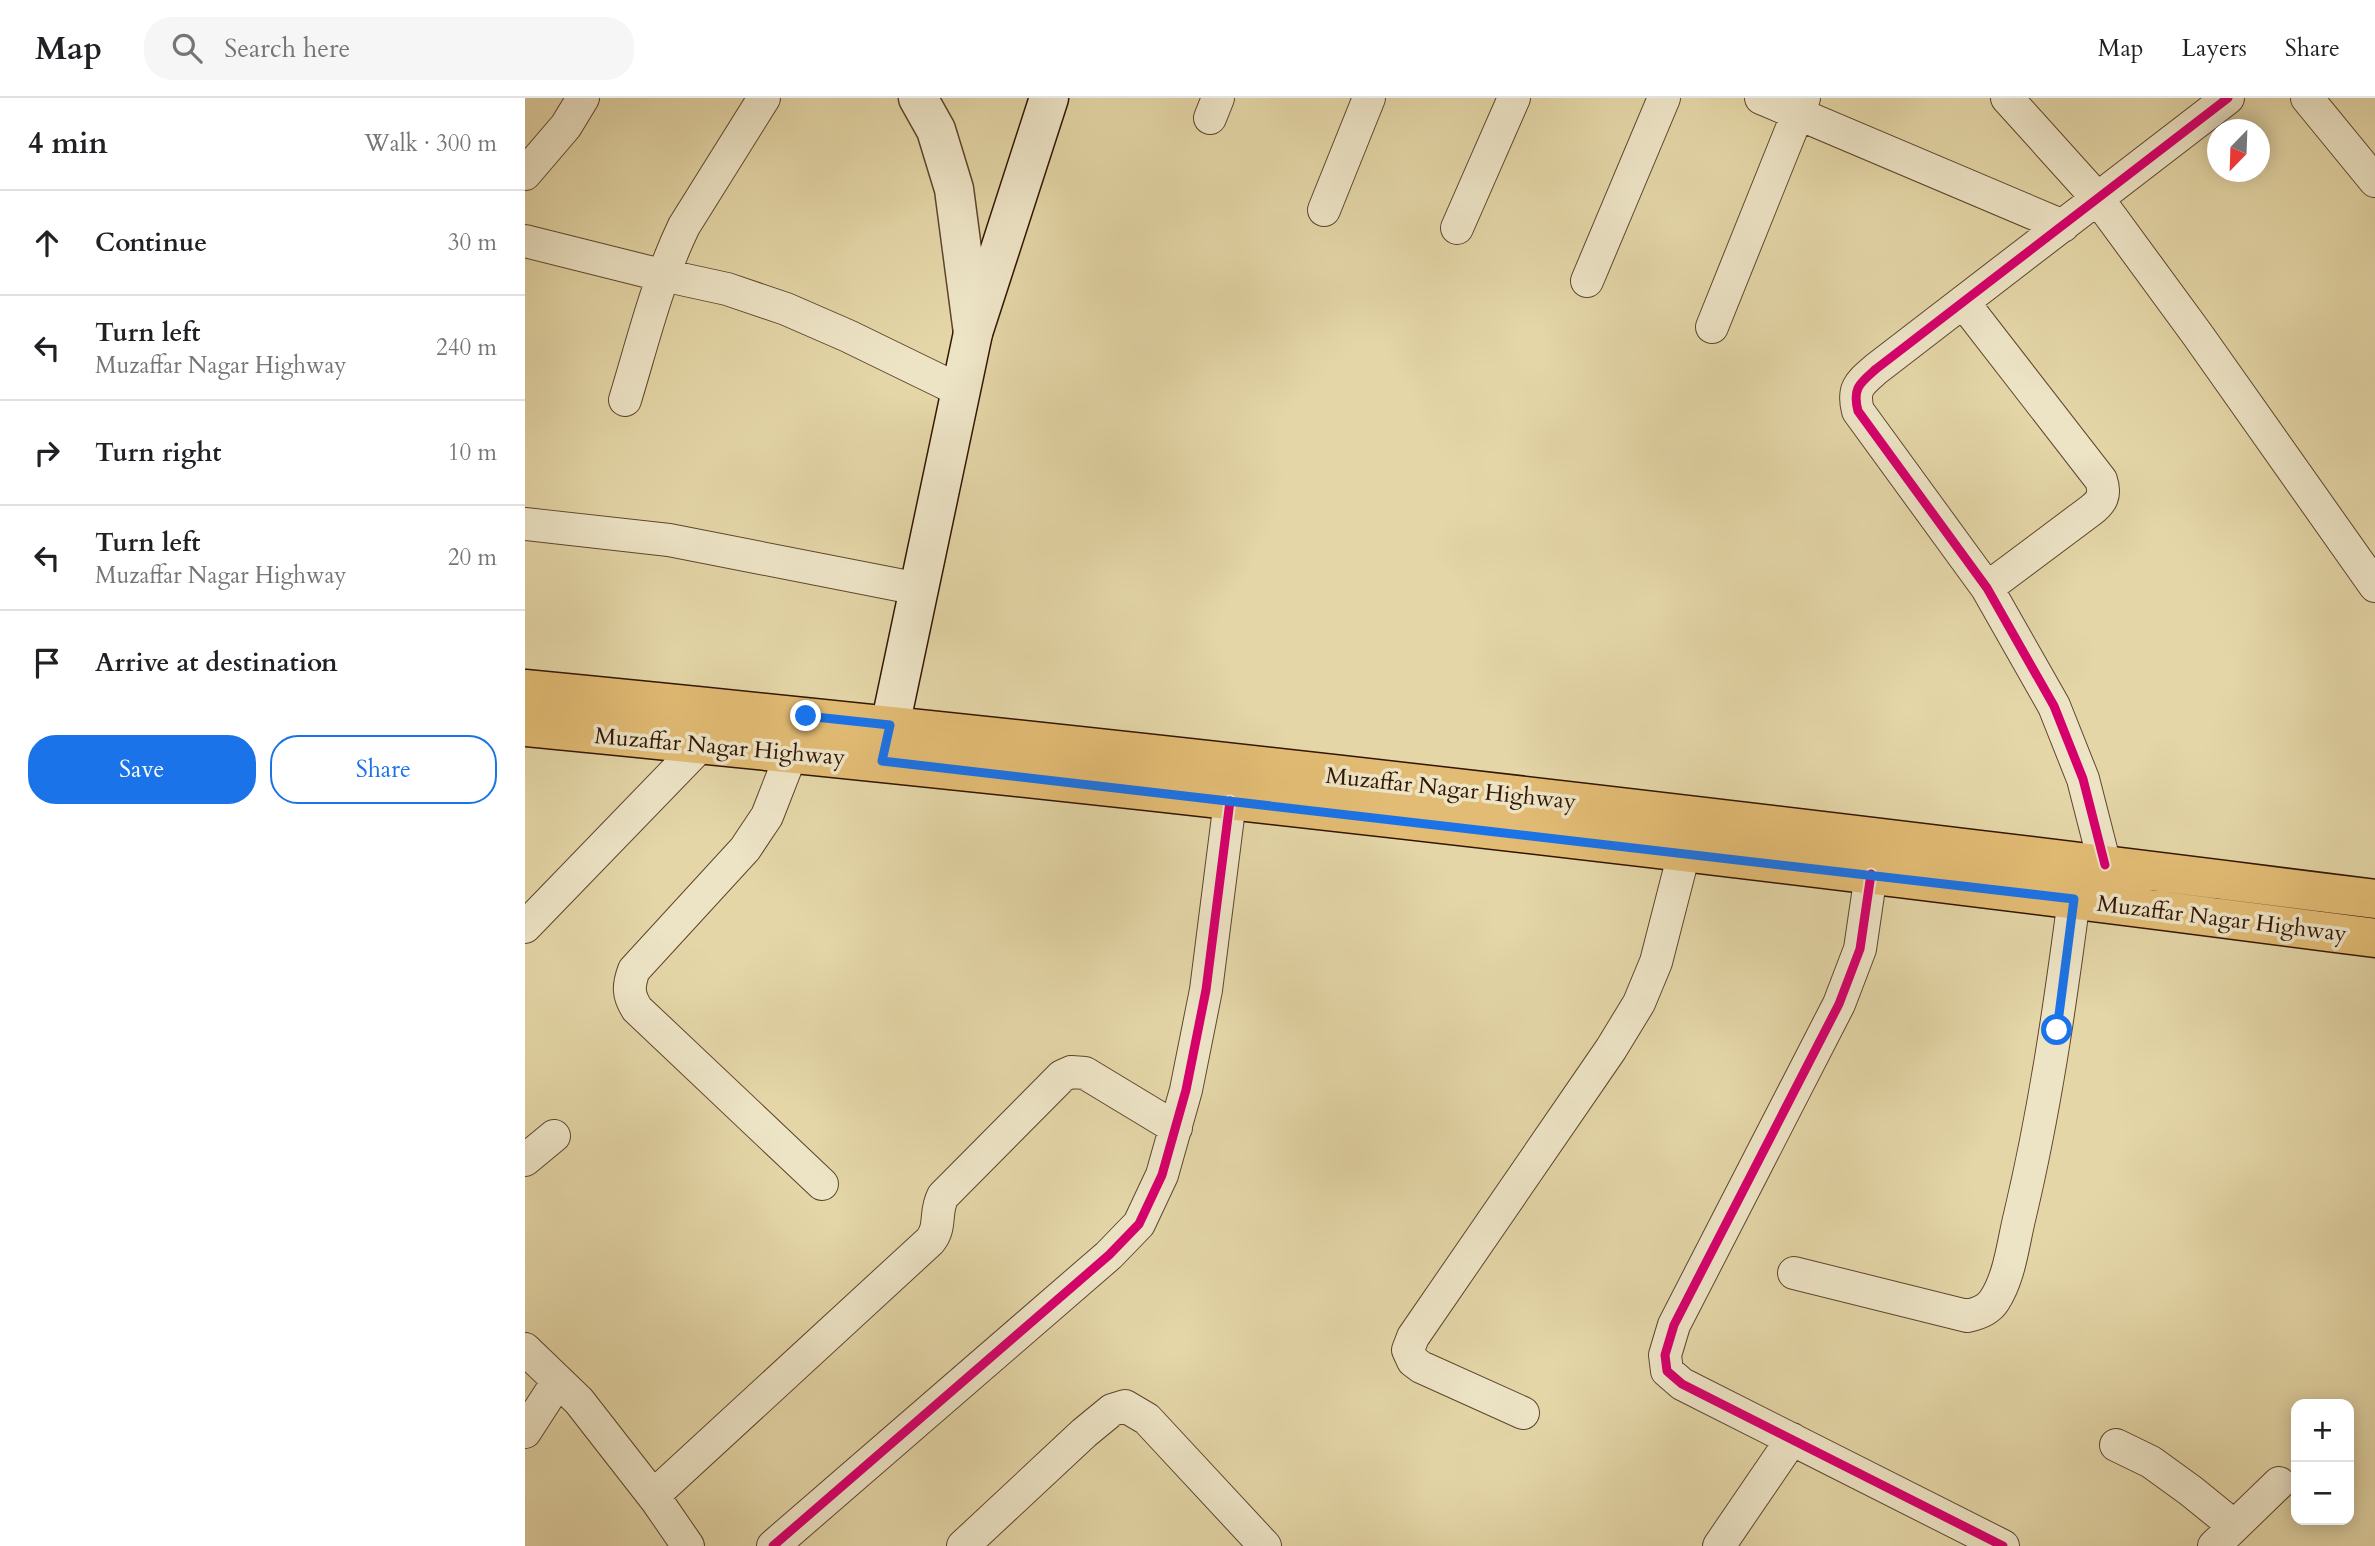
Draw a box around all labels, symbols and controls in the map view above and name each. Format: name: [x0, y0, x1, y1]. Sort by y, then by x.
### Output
search box: [144, 17, 634, 80]
text: Map: [35, 26, 102, 71]
icon: search: [168, 29, 206, 67]
text: Search here: [224, 31, 350, 66]
text: Map: [2098, 32, 2144, 65]
text: Layers: [2182, 32, 2247, 65]
text: Share: [2285, 32, 2340, 65]
north arrow: [2207, 119, 2270, 182]
text: 4 min: [28, 123, 108, 164]
text: Walk · 300 m: [364, 128, 497, 159]
icon: ahead: [28, 224, 66, 262]
text: Continue: [95, 225, 207, 260]
text: 30 m: [448, 227, 497, 258]
text: Turn left: [95, 315, 200, 350]
icon: left: [28, 329, 66, 367]
text: 240 m: [436, 332, 497, 363]
text: Muzaffar Nagar Highway: [95, 350, 347, 381]
icon: right: [28, 434, 66, 472]
text: Turn right: [95, 435, 222, 470]
text: 10 m: [448, 437, 497, 468]
text: Turn left: [95, 525, 200, 560]
icon: left: [28, 539, 66, 577]
text: 20 m: [448, 542, 497, 573]
text: Muzaffar Nagar Highway: [95, 560, 347, 591]
icon: arrive: [28, 644, 66, 682]
text: Arrive at destination: [95, 645, 338, 680]
route end: [790, 700, 821, 731]
street label: Muzaffar Nagar Highway: [593, 720, 847, 773]
button: Save: [28, 735, 256, 804]
button: Share: [270, 735, 497, 804]
street label: Muzaffar Nagar Highway: [1324, 760, 1578, 817]
street label: Muzaffar Nagar Highway: [2095, 888, 2349, 949]
route start: [2041, 1014, 2072, 1045]
map controls: [2291, 1399, 2354, 1525]
button: +: [2291, 1399, 2354, 1462]
button: −: [2291, 1462, 2354, 1525]

